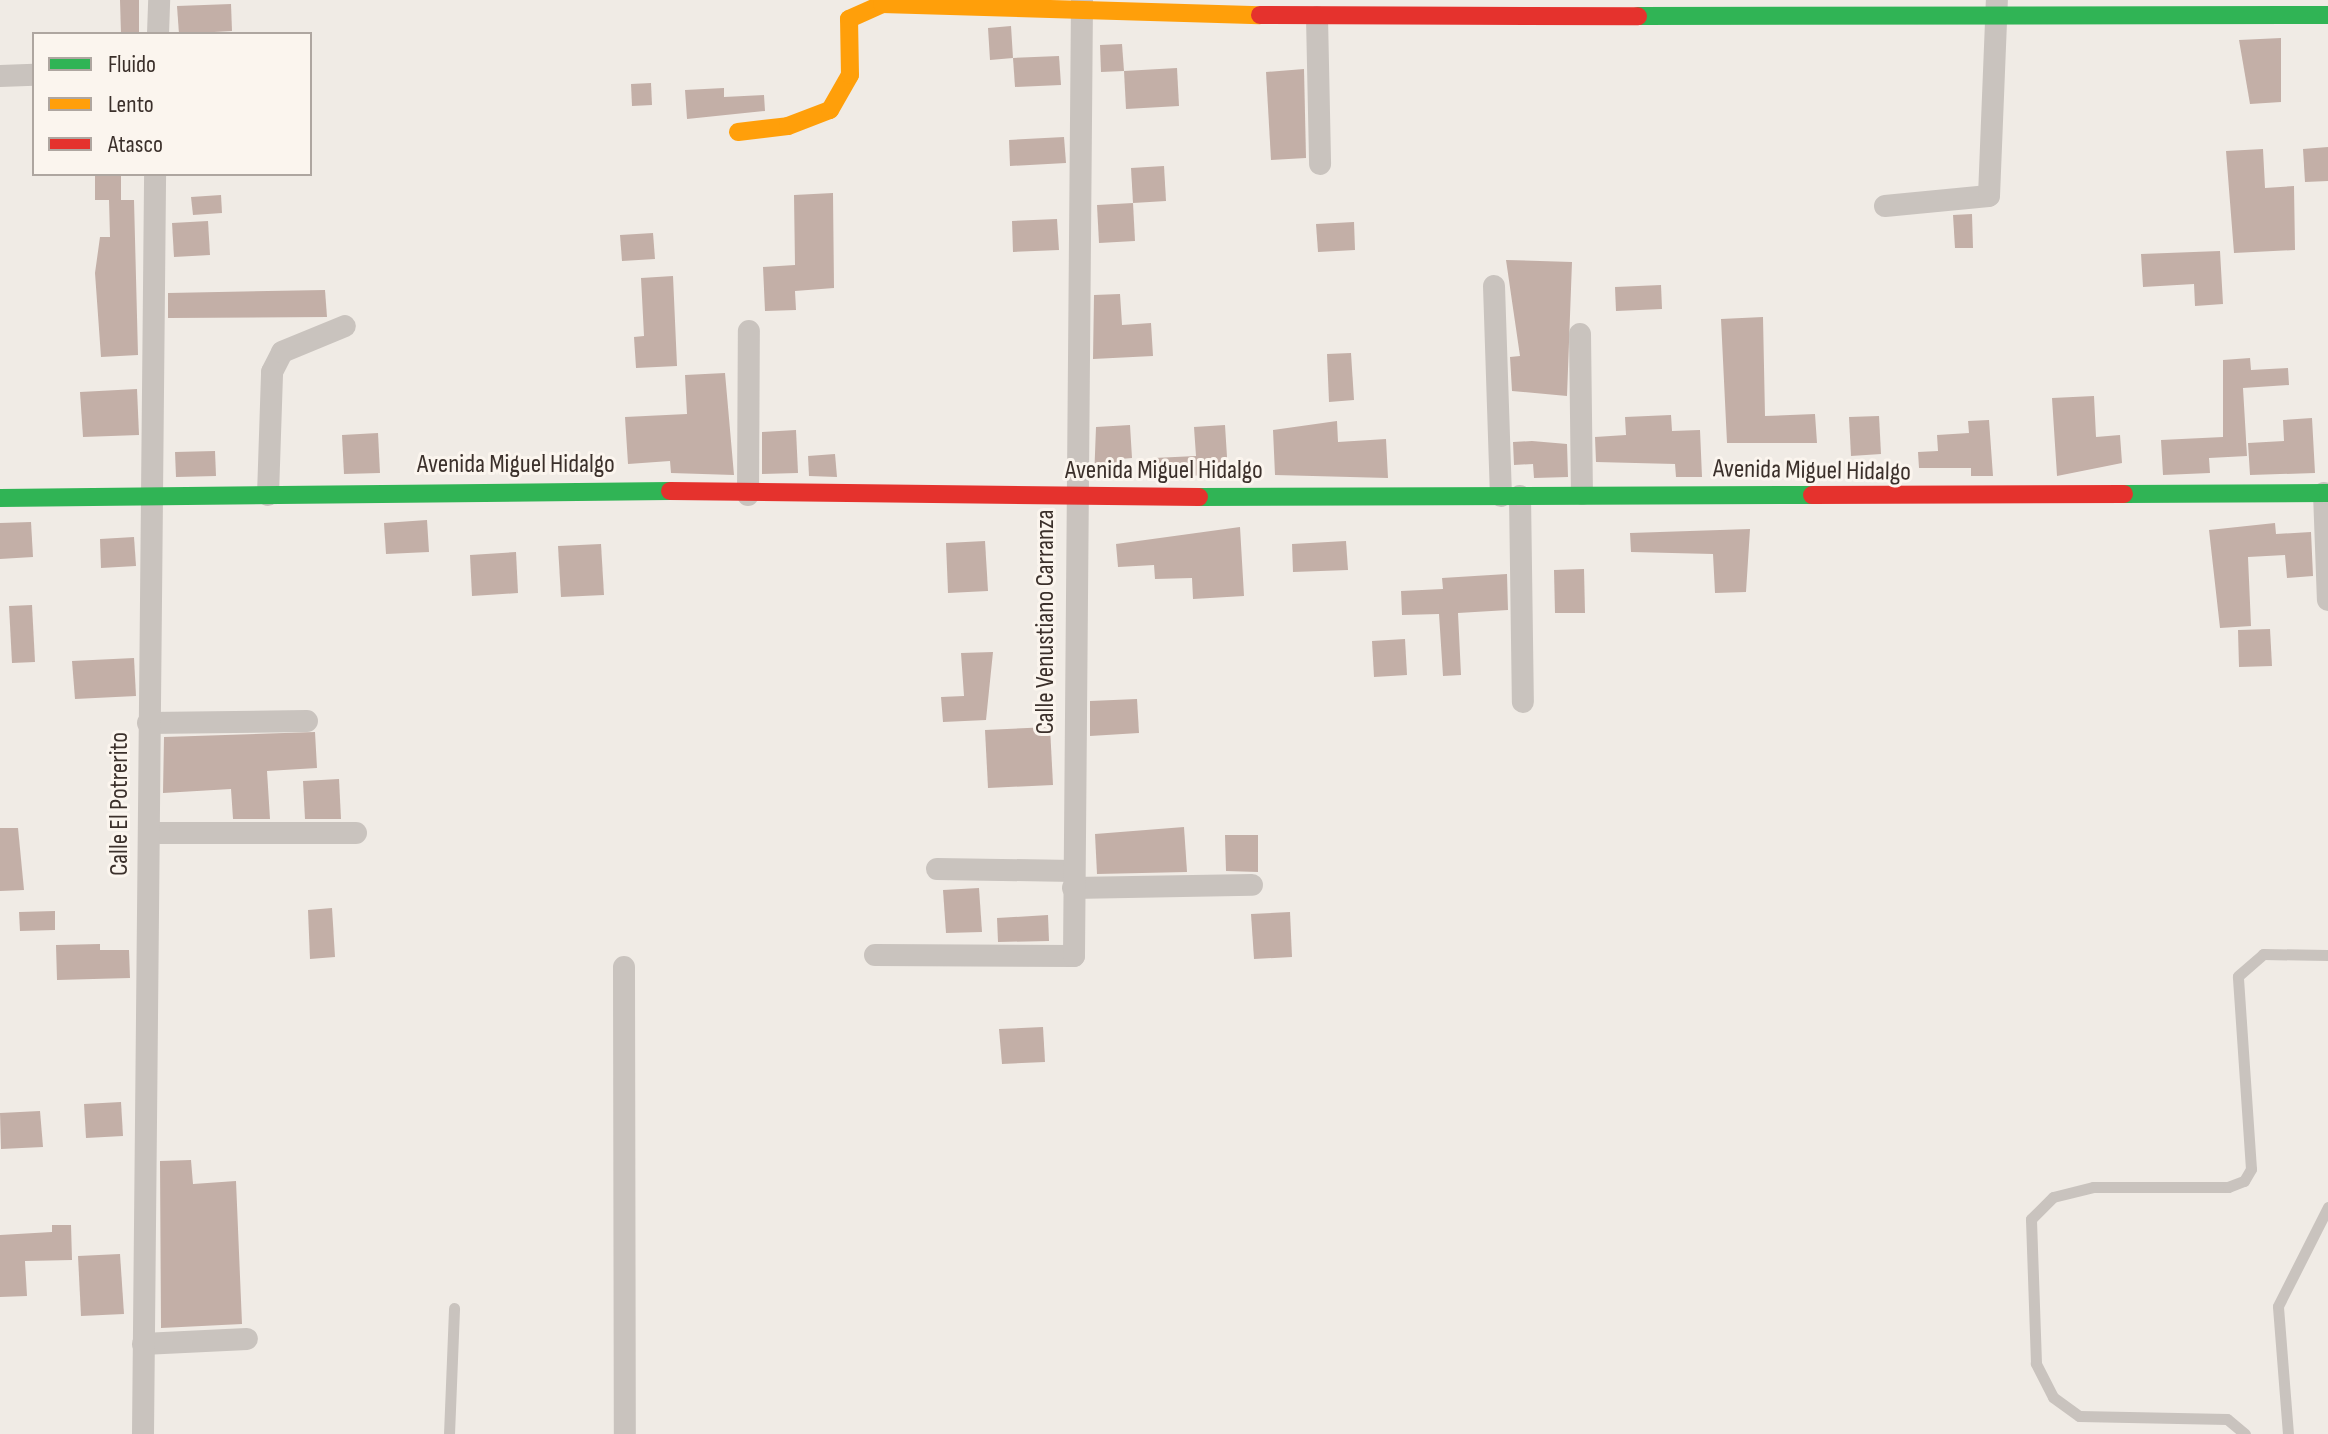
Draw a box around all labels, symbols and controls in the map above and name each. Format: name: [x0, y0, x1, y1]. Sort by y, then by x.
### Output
legend: [32, 32, 312, 176]
text: Fluido: [108, 50, 156, 79]
text: Lento: [108, 90, 154, 119]
text: Atasco: [108, 130, 163, 159]
street label: Avenida Miguel Hidalgo: [417, 449, 615, 481]
street label: Avenida Miguel Hidalgo: [1713, 454, 1911, 488]
street label: Avenida Miguel Hidalgo: [1065, 455, 1263, 487]
street label: Calle Venustiano Carranza: [1030, 509, 1062, 735]
street label: Calle El Potrerito: [104, 732, 136, 876]

